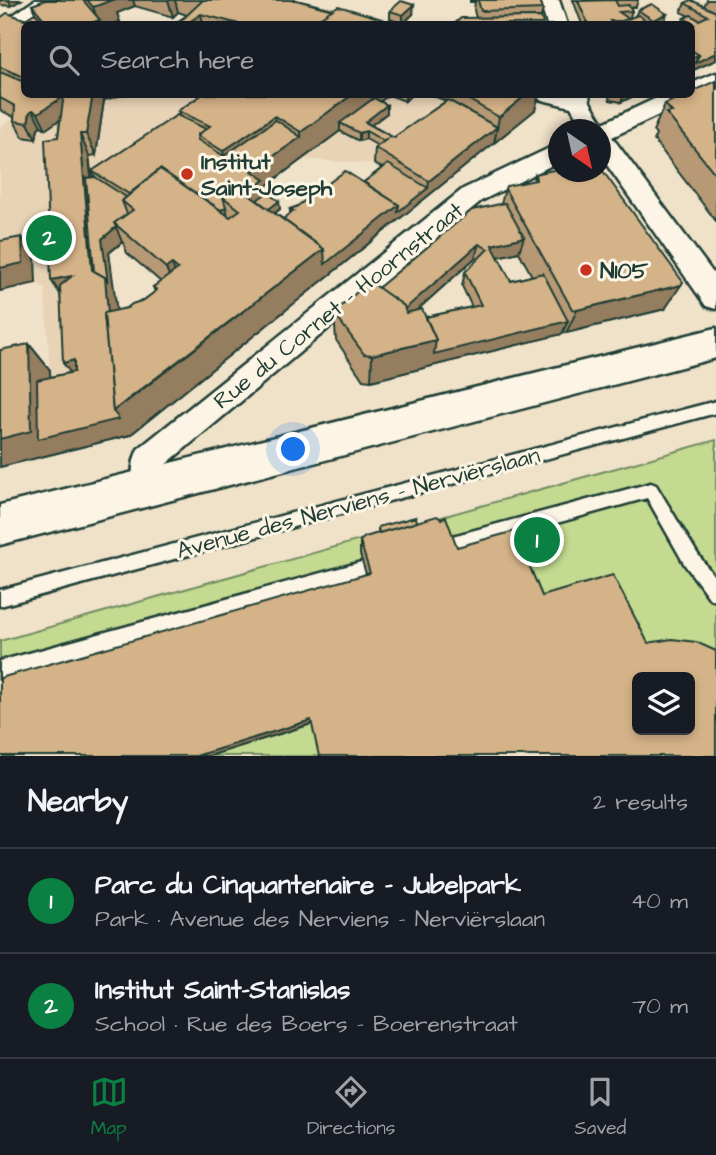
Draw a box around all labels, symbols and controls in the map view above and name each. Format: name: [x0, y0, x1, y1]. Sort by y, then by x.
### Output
search box: [21, 21, 695, 98]
icon: search: [45, 41, 83, 79]
text: Search here: [101, 42, 254, 78]
north arrow: [548, 119, 611, 182]
place label: Institut Saint-Joseph: [200, 146, 333, 204]
marker: Institut Saint-Joseph: [179, 166, 195, 182]
street label: Rue du Cornet - Hoornstraat: [207, 194, 471, 417]
pin: 2: [26, 212, 72, 264]
place label: N105: [600, 255, 649, 287]
marker: N105: [578, 262, 594, 278]
your location: [276, 432, 310, 466]
street label: Avenue des Nerviens - Nerviërslaan: [173, 439, 544, 567]
pin: 1: [514, 514, 560, 566]
map controls: [632, 672, 695, 735]
button: layers: [632, 672, 695, 735]
text: Nearby: [28, 781, 128, 823]
text: 2 results: [593, 786, 688, 818]
text: Parc du Cinquantenaire - Jubelpark: [95, 867, 521, 903]
text: 1: [50, 885, 52, 917]
text: 40 m: [631, 885, 688, 917]
text: Park · Avenue des Nerviens - Nerviërslaan: [95, 903, 545, 935]
text: Institut Saint-Stanislas: [95, 972, 350, 1008]
text: 2: [44, 990, 58, 1022]
text: 70 m: [632, 990, 688, 1022]
text: School · Rue des Boers - Boerenstraat: [95, 1008, 518, 1040]
tab: Map: [90, 1073, 128, 1142]
tab: Directions: [307, 1073, 395, 1142]
tab: Saved: [575, 1073, 626, 1142]

